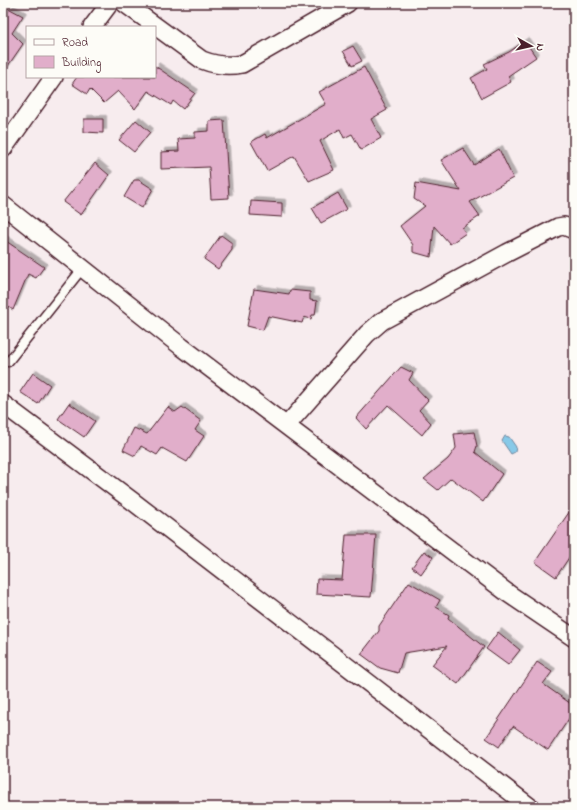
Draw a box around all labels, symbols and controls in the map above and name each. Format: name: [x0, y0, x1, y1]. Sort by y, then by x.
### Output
legend: [26, 26, 156, 78]
north arrow: [511, 26, 551, 66]
text: Road: [62, 34, 88, 52]
text: N: [531, 42, 548, 52]
text: Building: [61, 54, 101, 73]

